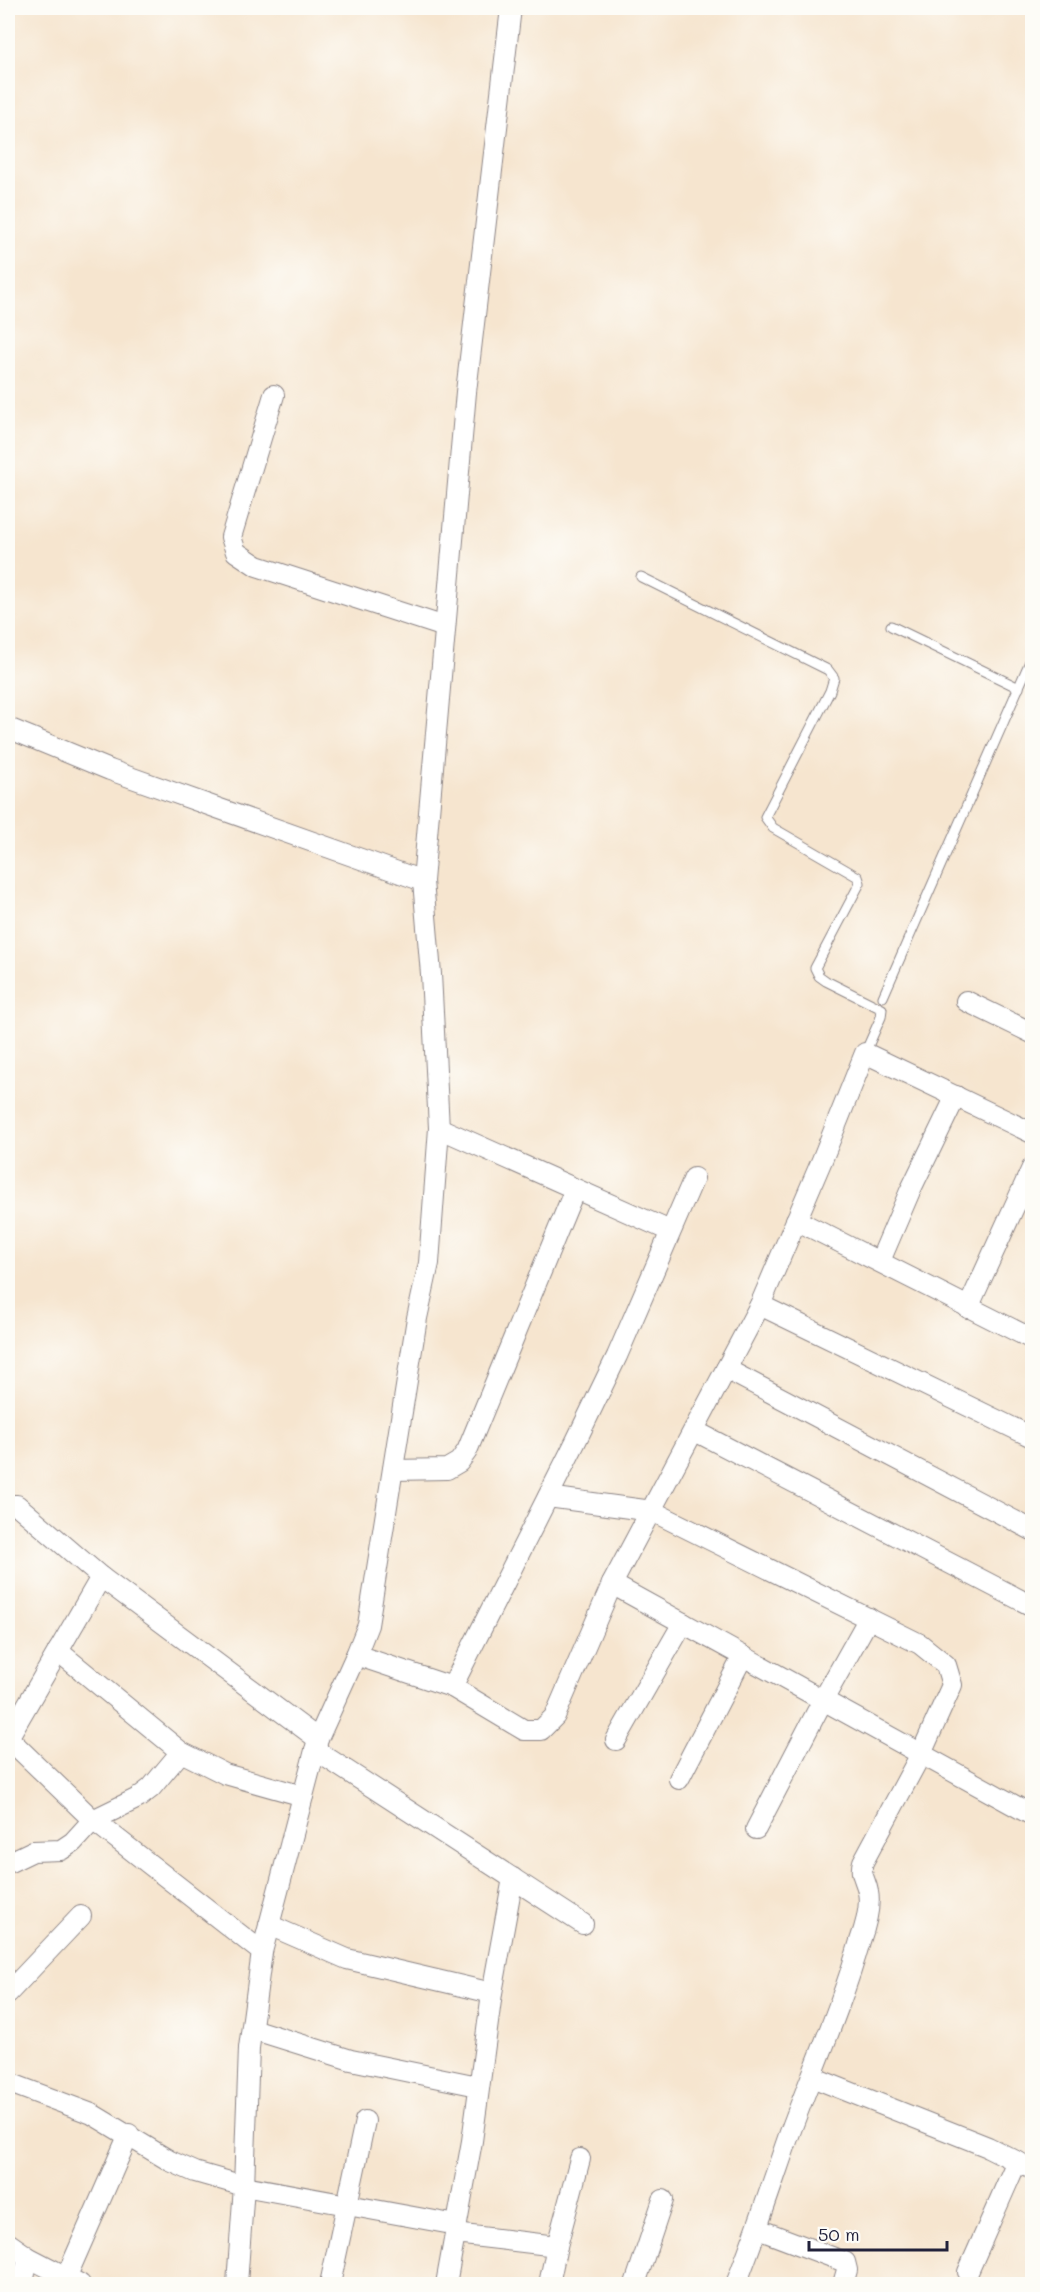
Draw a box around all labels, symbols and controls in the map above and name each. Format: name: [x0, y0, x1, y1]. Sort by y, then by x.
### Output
scale bar: [809, 2214, 947, 2252]
text: 50 m: [818, 2222, 860, 2246]

